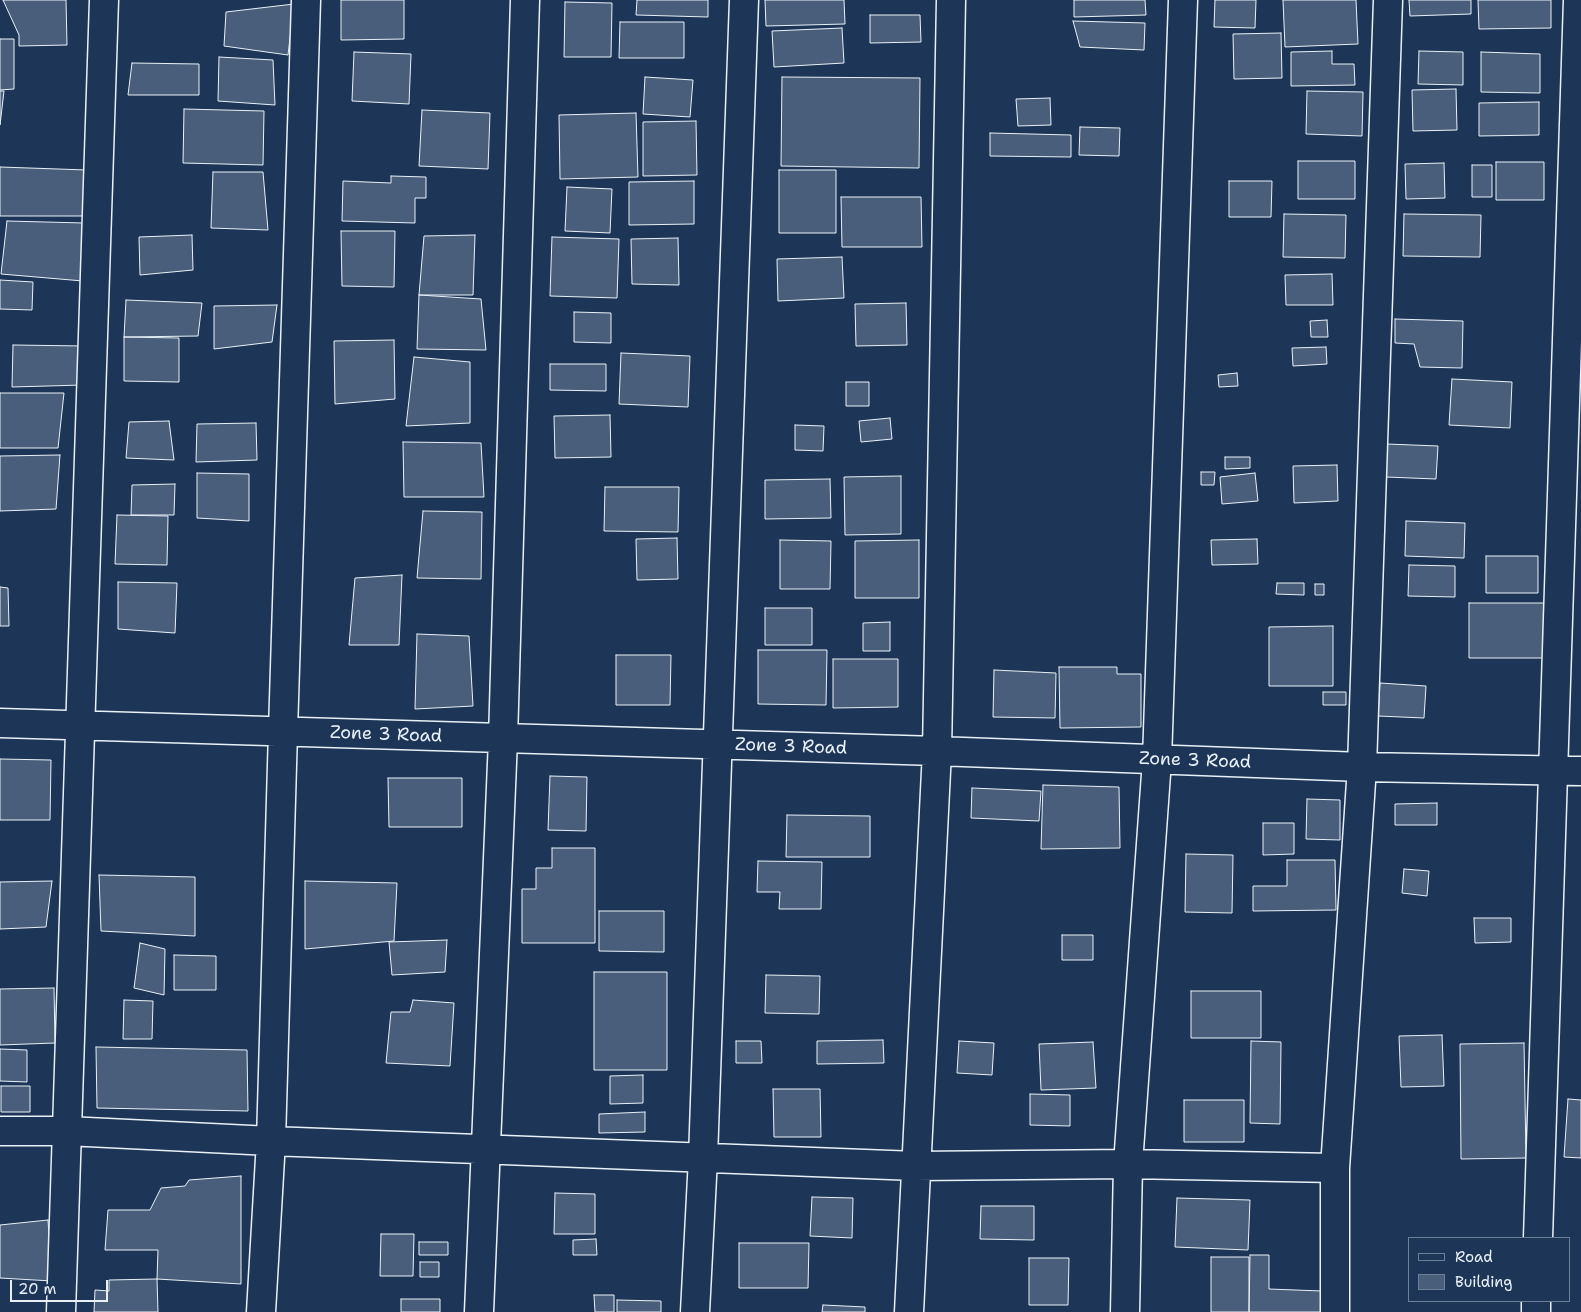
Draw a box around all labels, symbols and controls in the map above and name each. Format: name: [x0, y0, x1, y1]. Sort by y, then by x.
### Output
street label: Zone 3 Road: [330, 722, 442, 748]
street label: Zone 3 Road: [735, 734, 847, 760]
street label: Zone 3 Road: [1139, 748, 1251, 774]
legend: [1408, 1237, 1571, 1302]
text: Road: [1455, 1247, 1493, 1267]
scale bar: [12, 1270, 110, 1302]
text: Building: [1455, 1272, 1512, 1292]
text: 20 m: [18, 1279, 57, 1299]

